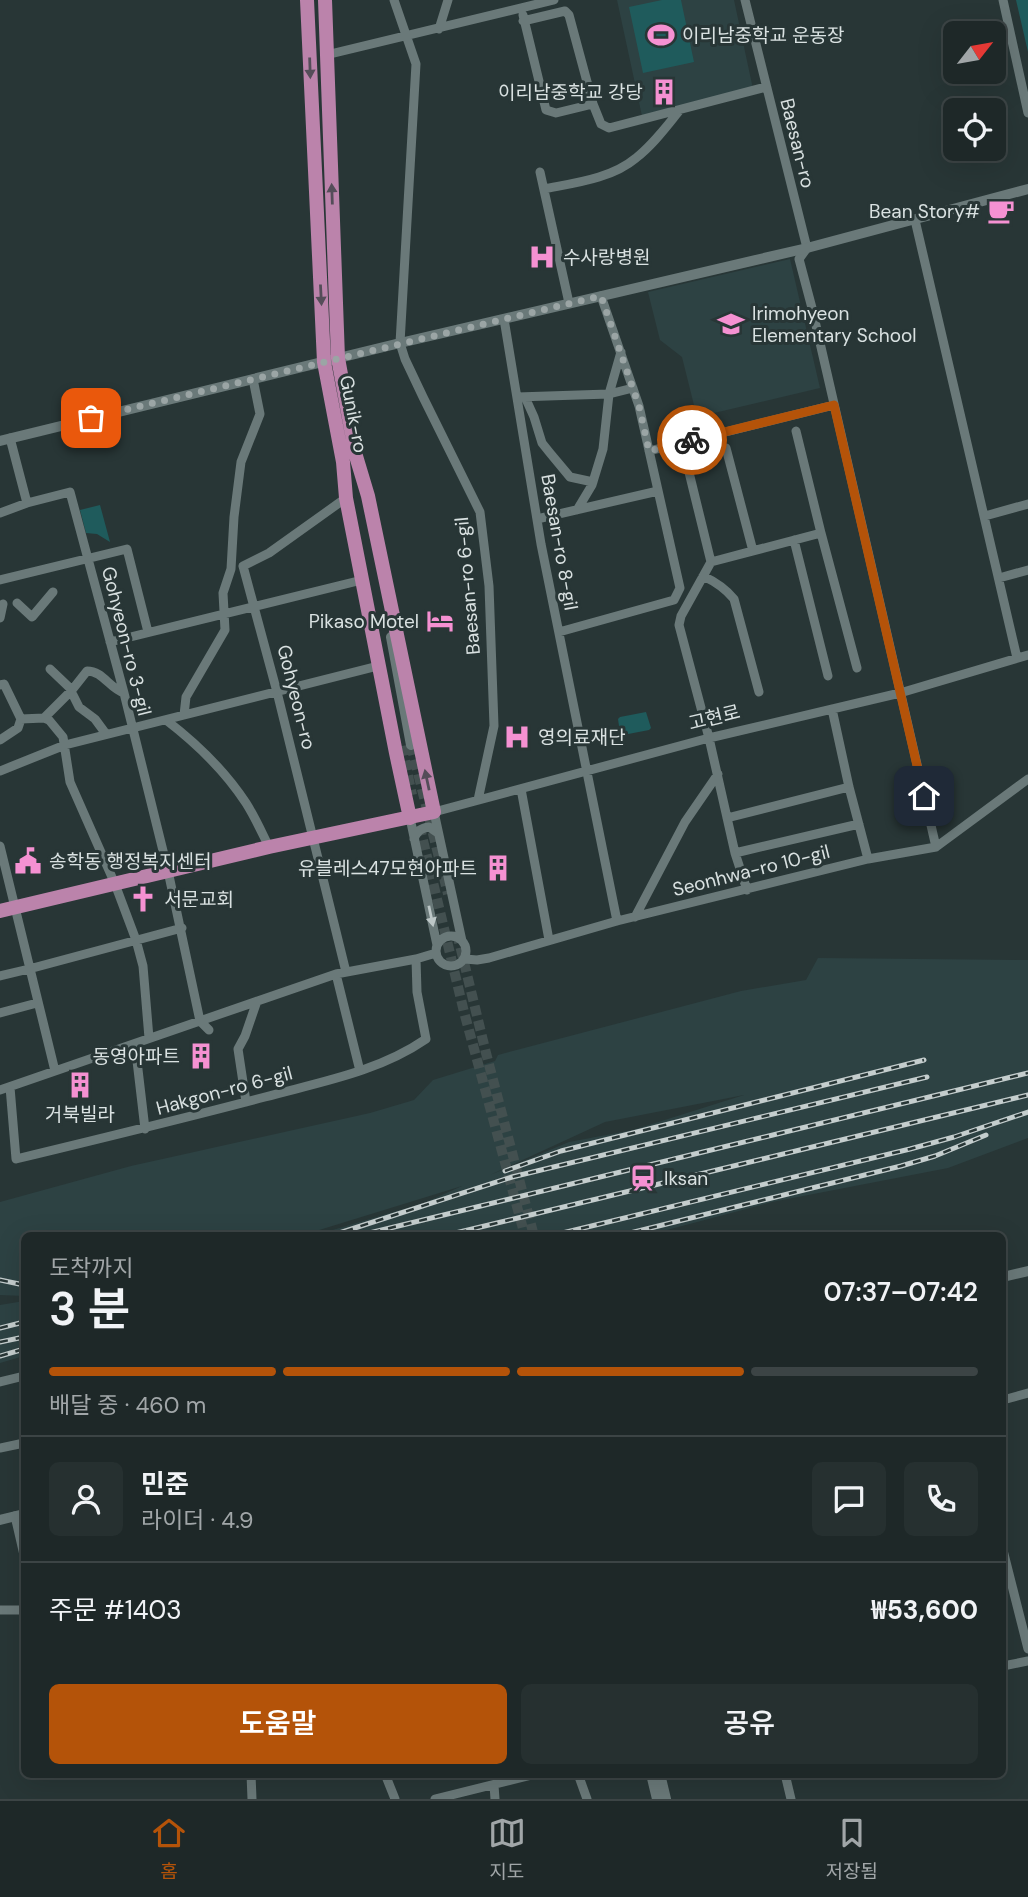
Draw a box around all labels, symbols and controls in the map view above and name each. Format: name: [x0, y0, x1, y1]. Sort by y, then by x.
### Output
sports icon: 이리남중학교 운동장: [646, 20, 676, 50]
north arrow: [943, 21, 1006, 84]
map controls: [943, 21, 1006, 161]
place label: 이리남중학교 운동장: [682, 23, 844, 48]
one-way arrow: [305, 57, 316, 79]
building icon: 이리남중학교 강당: [649, 77, 679, 107]
place label: 이리남중학교 강당: [498, 80, 643, 105]
street label: Baesan-ro: [774, 96, 821, 191]
button: locate: [943, 98, 1006, 161]
one-way arrow: [326, 183, 337, 205]
cafe icon: Bean Story#: [986, 196, 1016, 226]
place label: Bean Story#: [869, 199, 980, 224]
hospital icon: 수사랑병원: [527, 242, 557, 272]
place label: 수사랑병원: [563, 245, 650, 270]
one-way arrow: [315, 285, 326, 307]
place label: Irimohyeon Elementary School: [752, 301, 916, 348]
school or university icon: Irimohyeon Elementary School: [716, 309, 746, 339]
street label: Gunik-ro: [334, 373, 373, 455]
pin: [61, 388, 121, 448]
icon: bag: [72, 399, 110, 437]
courier: [657, 405, 727, 475]
icon: bike: [673, 421, 711, 459]
street label: Baesan-ro 8-gil: [535, 472, 584, 612]
street label: Baesan-ro 6-gil: [449, 516, 486, 656]
street label: Gohyeon-ro 3-gil: [96, 564, 157, 718]
hotel icon: Pikaso Motel: [425, 606, 455, 636]
place label: Pikaso Motel: [309, 609, 419, 634]
street label: Gohyeon-ro: [271, 642, 322, 752]
street label: 고현로: [686, 699, 743, 736]
hospital icon: 영의료재단: [502, 722, 532, 752]
place label: 영의료재단: [538, 725, 626, 750]
pin: [894, 766, 954, 826]
one-way arrow: [421, 769, 432, 791]
icon: home: [905, 777, 943, 815]
street label: Seonhwa-ro 10-gil: [670, 839, 832, 902]
public building icon: 송학동 행정복지센터: [13, 846, 43, 876]
place label: 송학동 행정복지센터: [49, 849, 211, 874]
building icon: 유블레스47모현아파트: [483, 853, 513, 883]
place label: 유블레스47모현아파트: [298, 856, 477, 881]
church icon: 서문교회: [128, 884, 158, 914]
place label: 서문교회: [164, 887, 234, 912]
one-way arrow: [425, 905, 436, 927]
building icon: 동영아파트: [186, 1041, 216, 1071]
place label: 동영아파트: [93, 1044, 180, 1069]
street label: Hakgon-ro 6-gil: [153, 1060, 295, 1121]
building icon: 거북빌라: [65, 1070, 95, 1100]
place label: 거북빌라: [45, 1102, 115, 1127]
station icon: Iksan: [628, 1163, 658, 1193]
place label: Iksan: [664, 1166, 708, 1191]
text: 도착까지: [49, 1253, 134, 1283]
text: 07:37–07:42: [824, 1275, 978, 1309]
text: 3 분: [49, 1279, 130, 1339]
text: 배달 중 · 460 m: [49, 1390, 206, 1420]
button: person: [49, 1462, 123, 1536]
button: chat: [812, 1462, 886, 1536]
button: phone: [904, 1462, 978, 1536]
text: 민준: [141, 1467, 189, 1501]
text: 라이더 · 4.9: [141, 1505, 254, 1535]
text: 주문 #1403: [49, 1593, 182, 1627]
text: ₩53,600: [871, 1593, 978, 1627]
button: 도움말: [49, 1684, 507, 1764]
button: 공유: [521, 1684, 978, 1764]
tab: 홈: [150, 1814, 188, 1884]
tab: 지도: [488, 1814, 526, 1884]
tab: 저장됨: [826, 1814, 878, 1884]

